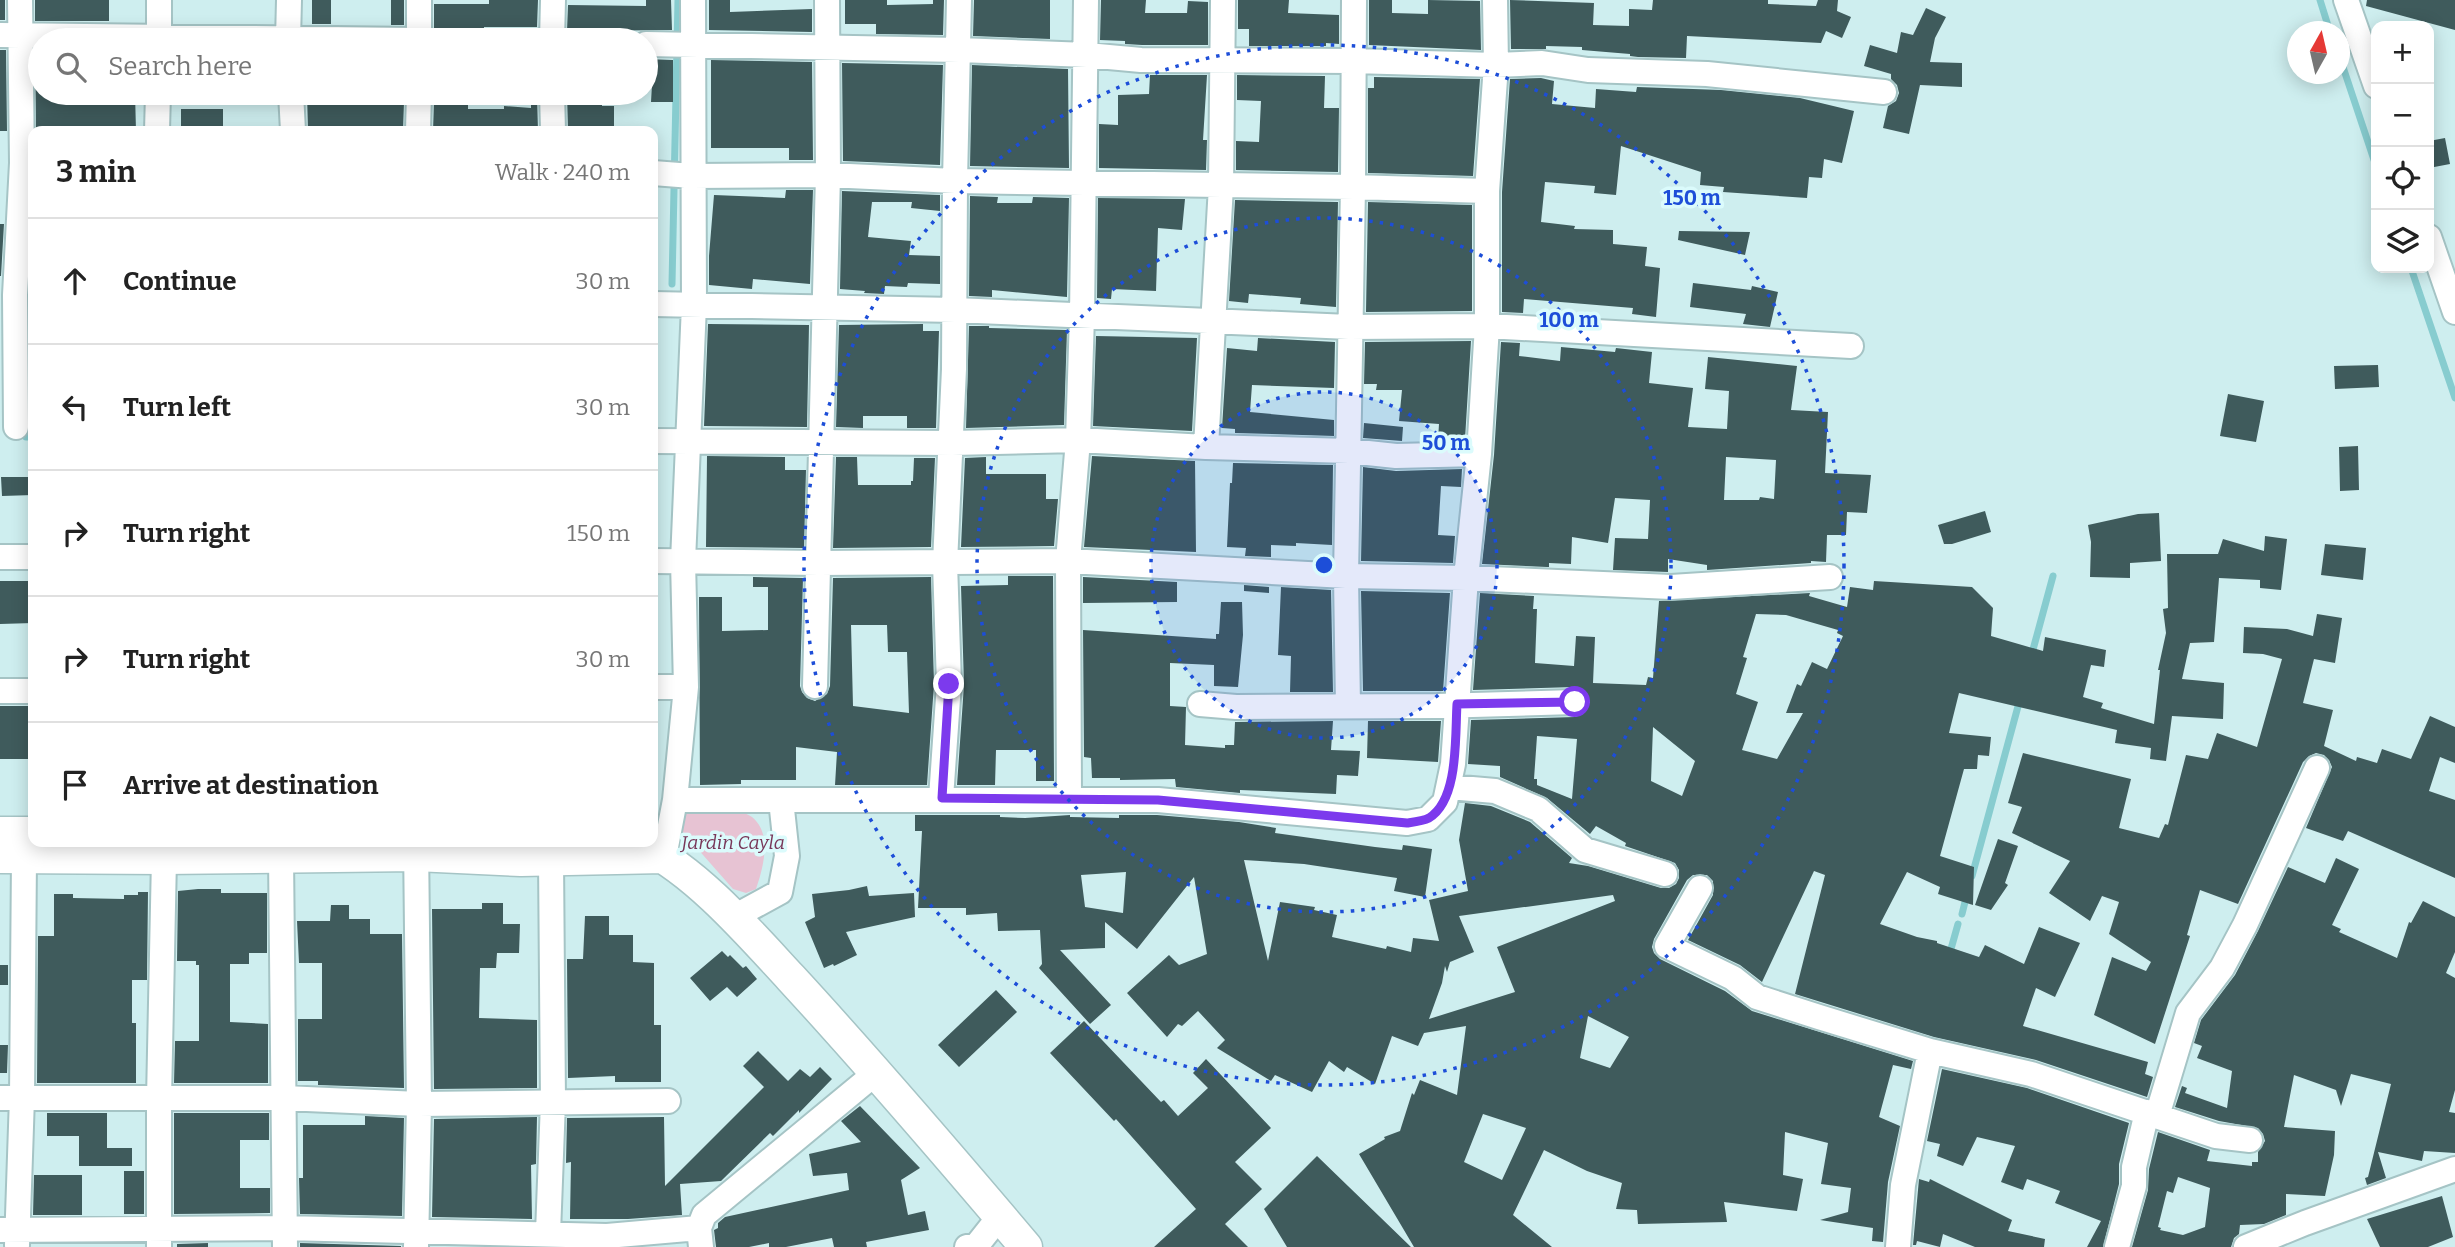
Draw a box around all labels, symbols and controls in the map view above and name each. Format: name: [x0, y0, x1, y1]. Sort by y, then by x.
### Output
north arrow: [2287, 21, 2350, 84]
map controls: [2371, 21, 2434, 273]
button: +: [2371, 21, 2434, 84]
search box: [28, 28, 658, 105]
icon: search: [52, 48, 90, 86]
text: Search here: [108, 51, 252, 82]
button: −: [2371, 84, 2434, 147]
button: locate: [2371, 147, 2434, 210]
text: 3 min: [56, 154, 136, 190]
text: Walk · 240 m: [495, 158, 630, 186]
text: 150 m: [1663, 185, 1721, 211]
button: layers: [2371, 210, 2434, 273]
icon: ahead: [56, 262, 94, 300]
text: Continue: [123, 266, 237, 297]
text: 30 m: [576, 267, 630, 295]
text: 100 m: [1539, 307, 1599, 333]
icon: left: [56, 388, 94, 426]
text: Turn left: [123, 392, 231, 423]
text: 30 m: [576, 393, 630, 421]
text: 50 m: [1422, 430, 1470, 456]
icon: right: [56, 514, 94, 552]
text: Turn right: [123, 518, 250, 549]
text: 150 m: [567, 519, 630, 547]
centre of rings: [1312, 553, 1336, 577]
icon: right: [56, 640, 94, 678]
text: Turn right: [123, 644, 250, 675]
text: 30 m: [576, 645, 630, 673]
route end: [933, 668, 964, 699]
route start: [1559, 686, 1590, 717]
icon: arrive: [56, 766, 94, 804]
text: Arrive at destination: [123, 770, 378, 801]
park label: Jardin Cayla: [679, 831, 785, 854]

